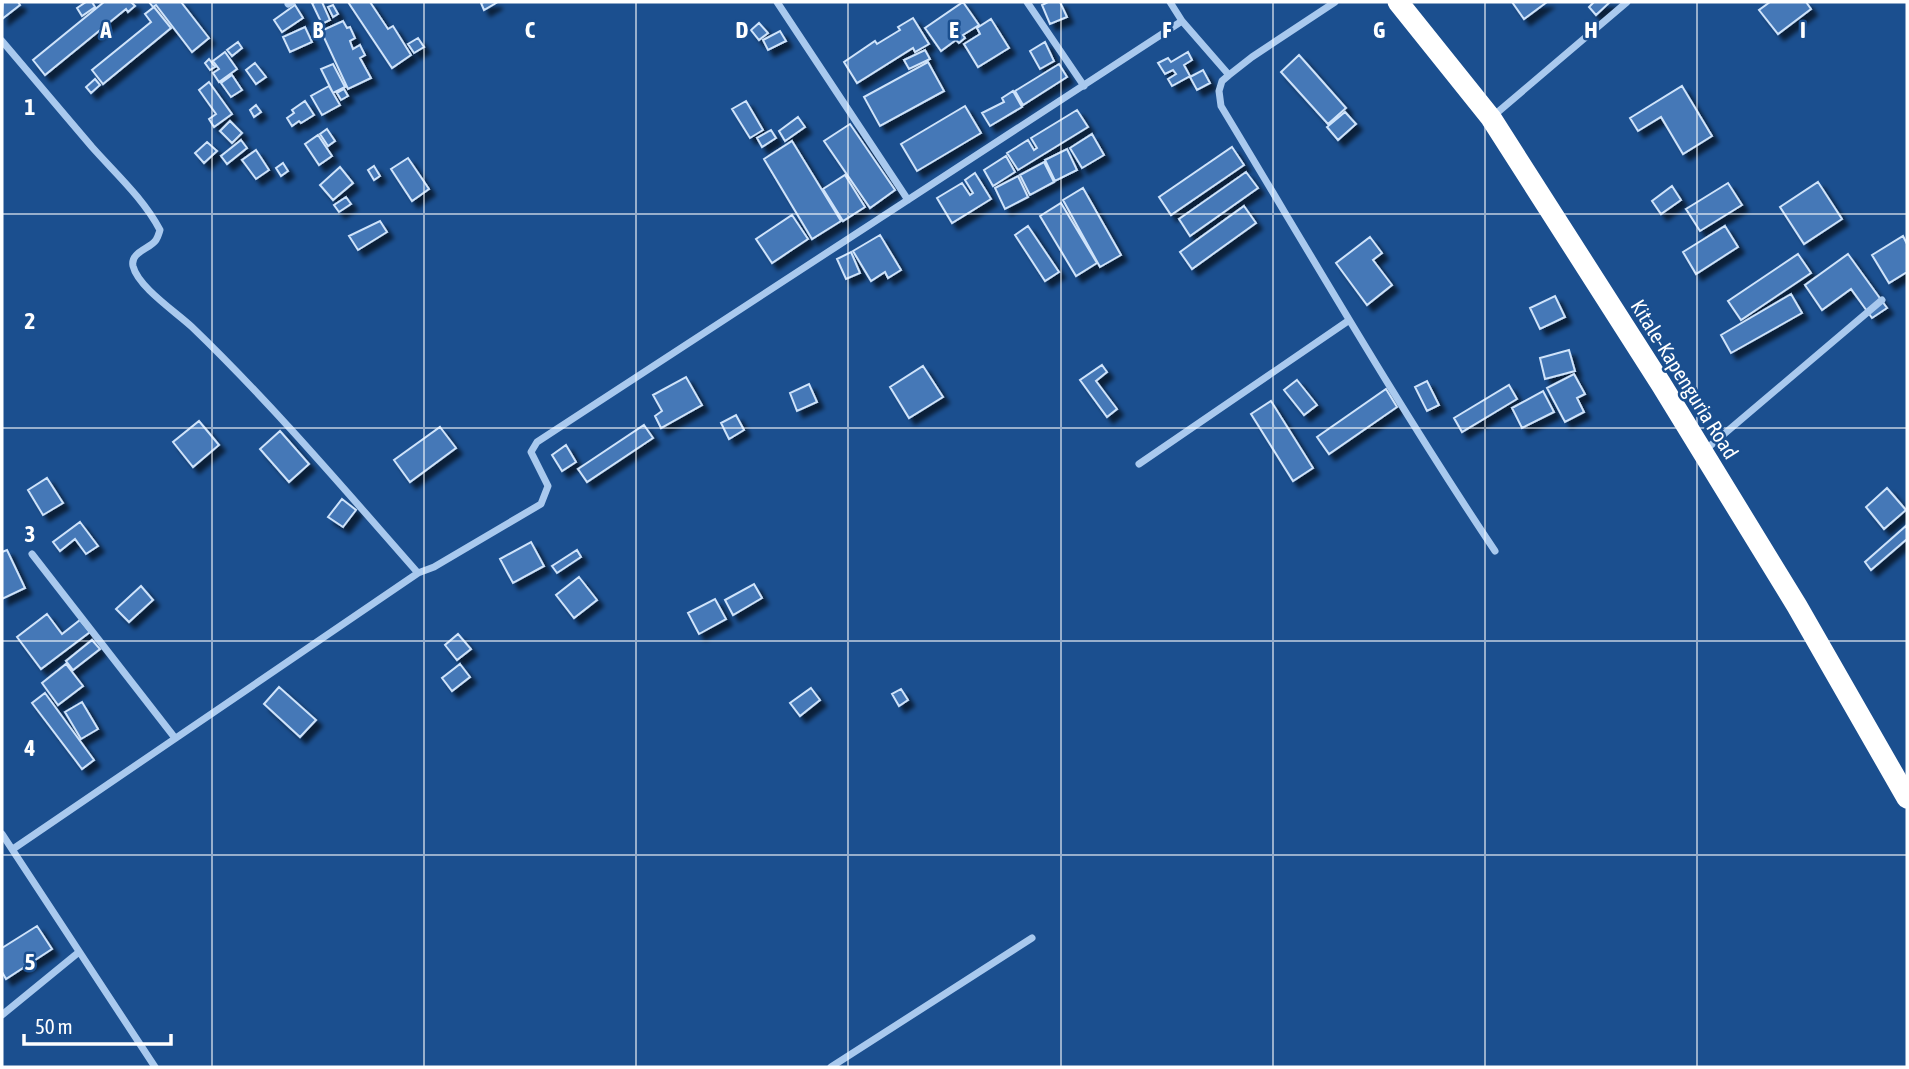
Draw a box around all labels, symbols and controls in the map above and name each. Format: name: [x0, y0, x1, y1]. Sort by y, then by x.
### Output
text: A: [99, 17, 112, 43]
text: B: [313, 17, 324, 43]
text: C: [525, 17, 536, 43]
text: D: [736, 17, 749, 43]
text: E: [949, 17, 959, 43]
text: F: [1162, 17, 1172, 43]
text: G: [1373, 17, 1385, 43]
text: H: [1584, 17, 1598, 43]
text: I: [1800, 17, 1806, 43]
text: 1: [25, 94, 36, 120]
street label: Kitale-Kapenguria Road: [1626, 295, 1744, 463]
text: 2: [25, 308, 35, 334]
text: 3: [25, 521, 35, 547]
text: 4: [24, 735, 36, 761]
text: 5: [25, 949, 36, 975]
scale bar: [24, 1002, 172, 1046]
text: 50 m: [35, 1014, 73, 1038]

